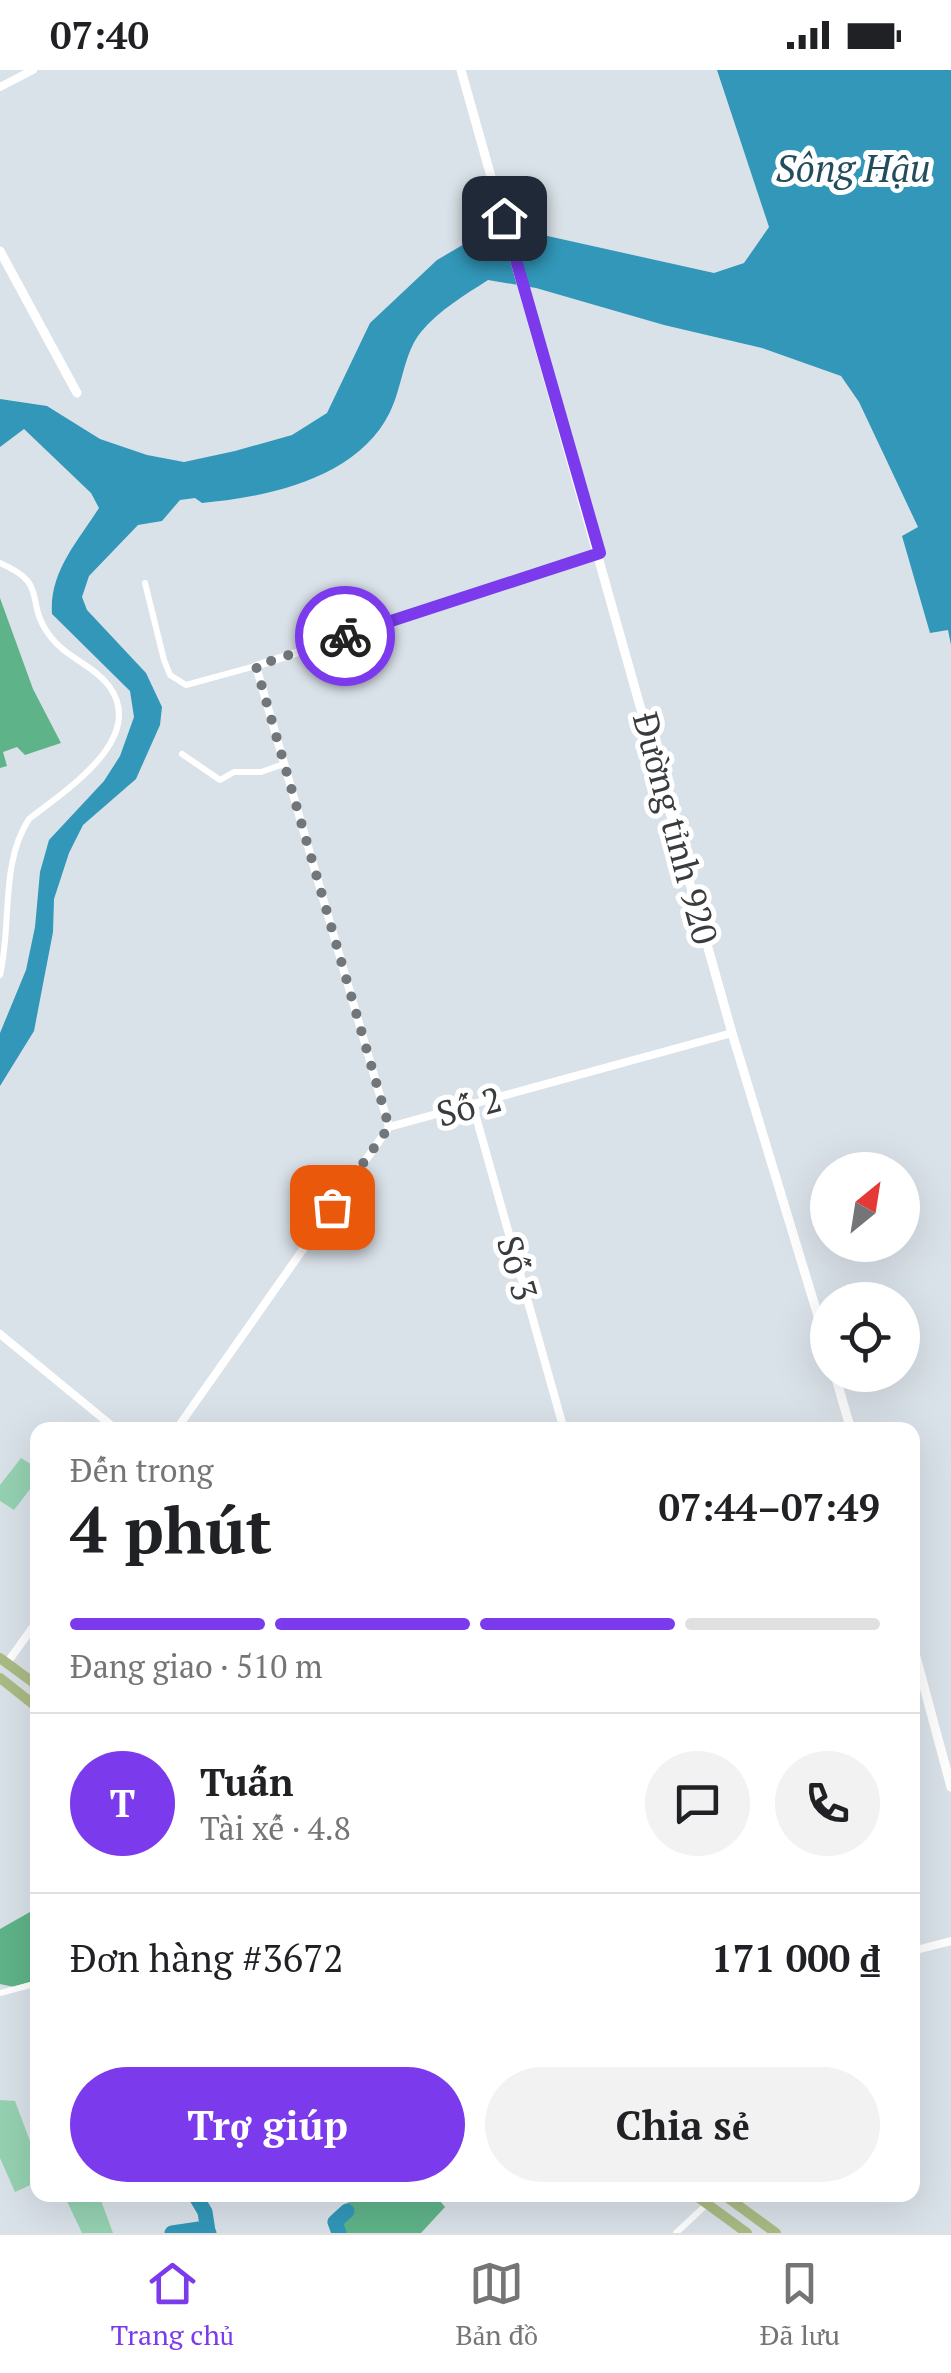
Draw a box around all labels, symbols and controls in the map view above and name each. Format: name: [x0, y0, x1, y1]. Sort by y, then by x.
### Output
text: 07:40: [50, 10, 149, 60]
water label: Sông Hậu: [775, 143, 931, 193]
pin: [462, 176, 547, 261]
icon: home: [477, 191, 532, 246]
courier: [295, 586, 395, 686]
icon: bike: [318, 609, 373, 664]
street label: Đường tỉnh 920: [623, 707, 729, 949]
street label: Số 2: [432, 1075, 506, 1137]
north arrow: [810, 1152, 920, 1262]
map controls: [810, 1152, 920, 1392]
pin: [290, 1165, 375, 1250]
icon: bag: [305, 1180, 360, 1235]
street label: Số 3: [487, 1230, 549, 1306]
button: locate: [810, 1282, 920, 1392]
text: Đến trong: [70, 1449, 213, 1491]
text: 07:44–07:49: [658, 1482, 880, 1532]
text: 4 phút: [70, 1485, 272, 1572]
text: Đang giao · 510 m: [70, 1645, 323, 1687]
button: chat: [645, 1751, 750, 1856]
button: phone: [775, 1751, 880, 1856]
text: Tuấn: [200, 1757, 293, 1807]
text: T: [110, 1778, 135, 1828]
text: Tài xế · 4.8: [200, 1807, 351, 1849]
text: Đơn hàng #3672: [70, 1933, 343, 1983]
text: 171 000 ₫: [711, 1933, 880, 1983]
button: Trợ giúp: [70, 2067, 465, 2182]
button: Chia sẻ: [485, 2067, 880, 2182]
tab: Trang chủ: [111, 2256, 234, 2353]
tab: Bản đồ: [455, 2256, 538, 2353]
tab: Đã lưu: [760, 2256, 840, 2353]

